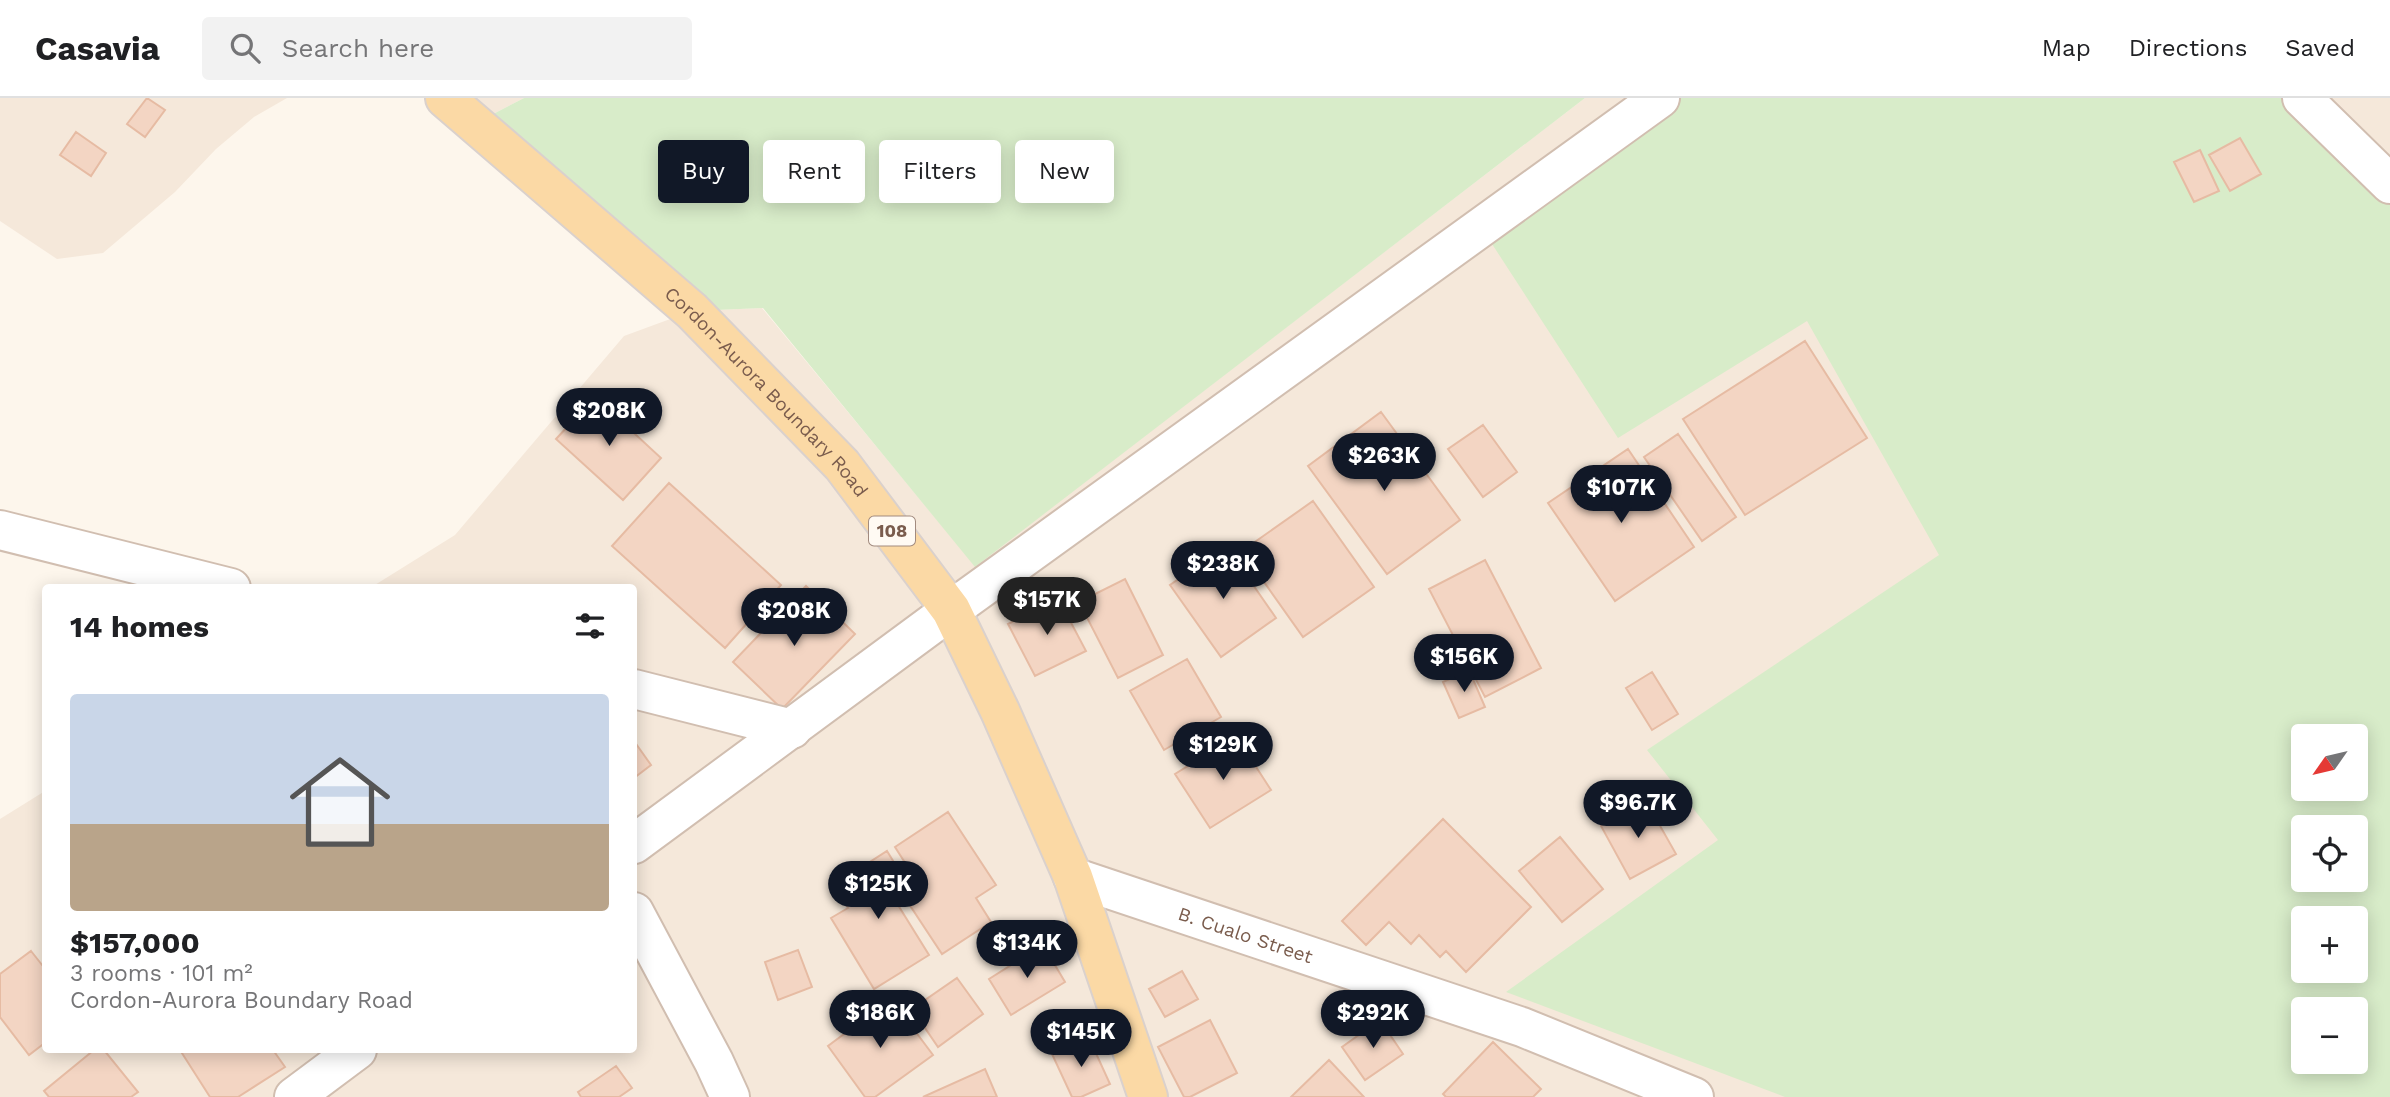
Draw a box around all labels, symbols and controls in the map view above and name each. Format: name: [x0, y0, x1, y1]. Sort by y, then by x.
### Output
search box: [202, 17, 692, 80]
text: Casavia: [35, 29, 160, 68]
icon: search: [226, 29, 264, 67]
text: Search here: [282, 33, 434, 63]
text: Map: [2042, 34, 2091, 62]
text: Directions: [2129, 34, 2247, 62]
text: Saved: [2285, 34, 2355, 62]
chip: Buy: [658, 140, 749, 203]
chip: Rent: [763, 140, 865, 203]
chip: Filters: [879, 140, 1001, 203]
chip: New: [1015, 140, 1114, 203]
street label: Cordon-Aurora Boundary Road: [660, 282, 873, 502]
pin: $208K: [560, 388, 658, 448]
text: $208K: [572, 397, 646, 424]
pin: $263K: [1335, 434, 1433, 493]
text: $263K: [1348, 442, 1420, 469]
pin: $107K: [1572, 466, 1670, 525]
text: $107K: [1587, 474, 1655, 501]
road number: 108: [869, 516, 915, 545]
pin: $238K: [1174, 542, 1272, 601]
text: $238K: [1187, 550, 1259, 577]
pin: $157K: [998, 578, 1096, 637]
text: $157K: [1013, 586, 1081, 613]
pin: $208K: [745, 588, 843, 648]
text: $208K: [757, 597, 831, 624]
icon: filters: [571, 607, 609, 645]
text: 14 homes: [70, 609, 209, 644]
pin: $156K: [1415, 634, 1513, 694]
text: $156K: [1430, 643, 1498, 670]
pin: $129K: [1174, 722, 1272, 782]
north arrow: [2291, 724, 2368, 802]
map controls: [2291, 724, 2368, 1074]
text: $129K: [1189, 731, 1257, 758]
icon: home: [277, 739, 403, 865]
pin: $96.7K: [1581, 780, 1695, 840]
text: $96.7K: [1599, 789, 1677, 816]
button: locate: [2291, 815, 2368, 892]
pin: $125K: [829, 862, 927, 921]
text: $125K: [844, 870, 912, 897]
street label: B. Cualo Street: [1175, 902, 1316, 968]
button: +: [2291, 906, 2368, 983]
pin: $134K: [978, 920, 1076, 980]
text: $157,000: [70, 925, 200, 960]
text: $134K: [992, 929, 1062, 956]
text: 3 rooms · 101 m²: [70, 960, 253, 987]
text: Cordon-Aurora Boundary Road: [70, 987, 413, 1014]
pin: $186K: [831, 990, 929, 1050]
pin: $292K: [1324, 990, 1422, 1050]
button: −: [2291, 997, 2368, 1074]
text: $186K: [845, 999, 915, 1026]
text: $292K: [1337, 999, 1409, 1026]
pin: $145K: [1032, 1010, 1130, 1069]
text: $145K: [1047, 1018, 1115, 1045]

